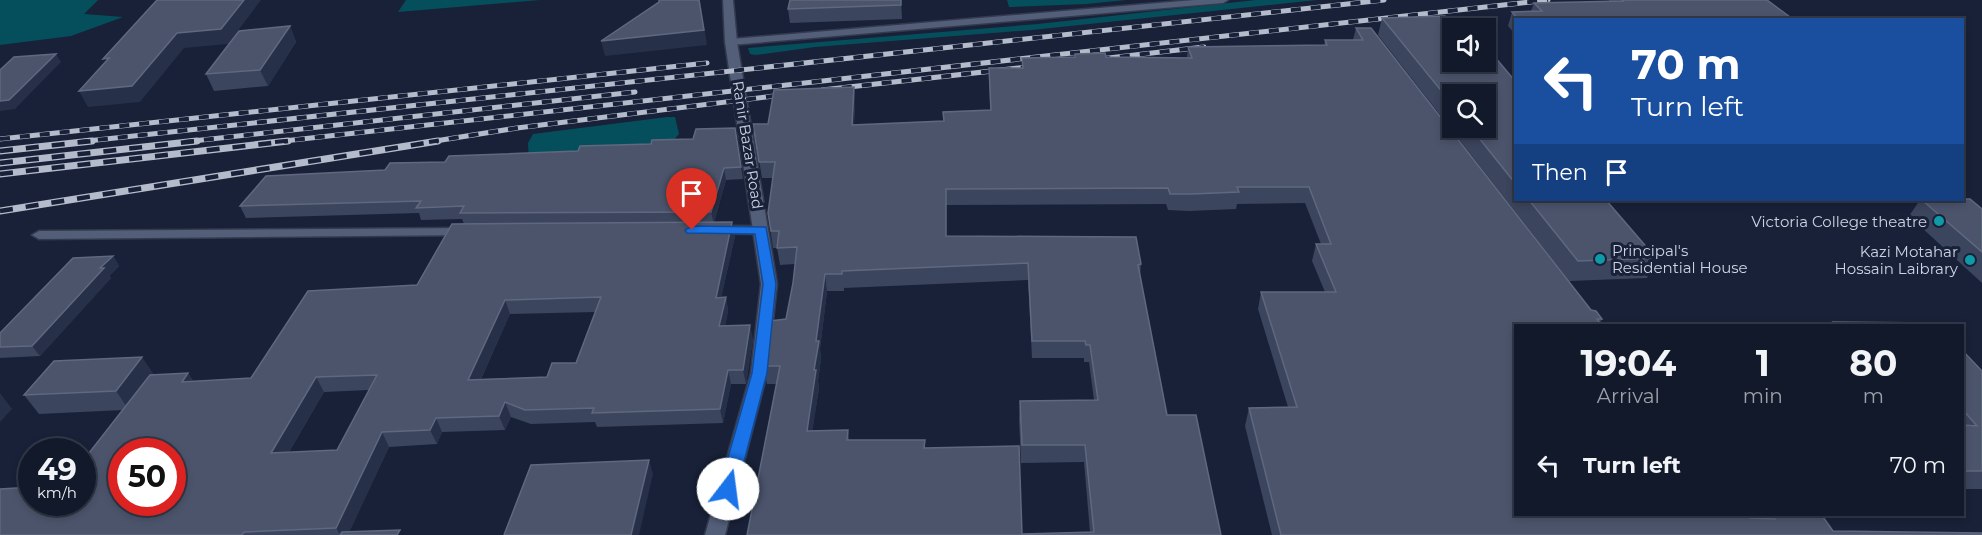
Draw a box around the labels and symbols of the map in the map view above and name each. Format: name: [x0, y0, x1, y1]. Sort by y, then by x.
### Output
street label: Ranir Bazar Road: [728, 80, 768, 210]
pin: [666, 168, 717, 230]
place label: Victoria College theatre: [1751, 212, 1927, 231]
marker: Victoria College theatre: [1932, 214, 1946, 228]
place label: Principal's Residential House: [1612, 241, 1748, 277]
place label: Kazi Motahar Hossain Laibrary: [1835, 242, 1959, 278]
marker: Principal's Residential House: [1593, 252, 1607, 266]
marker: Kazi Motahar Hossain Laibrary: [1963, 253, 1977, 267]
speed limit sign: 50: [108, 438, 186, 516]
position arrow: [696, 457, 760, 521]

